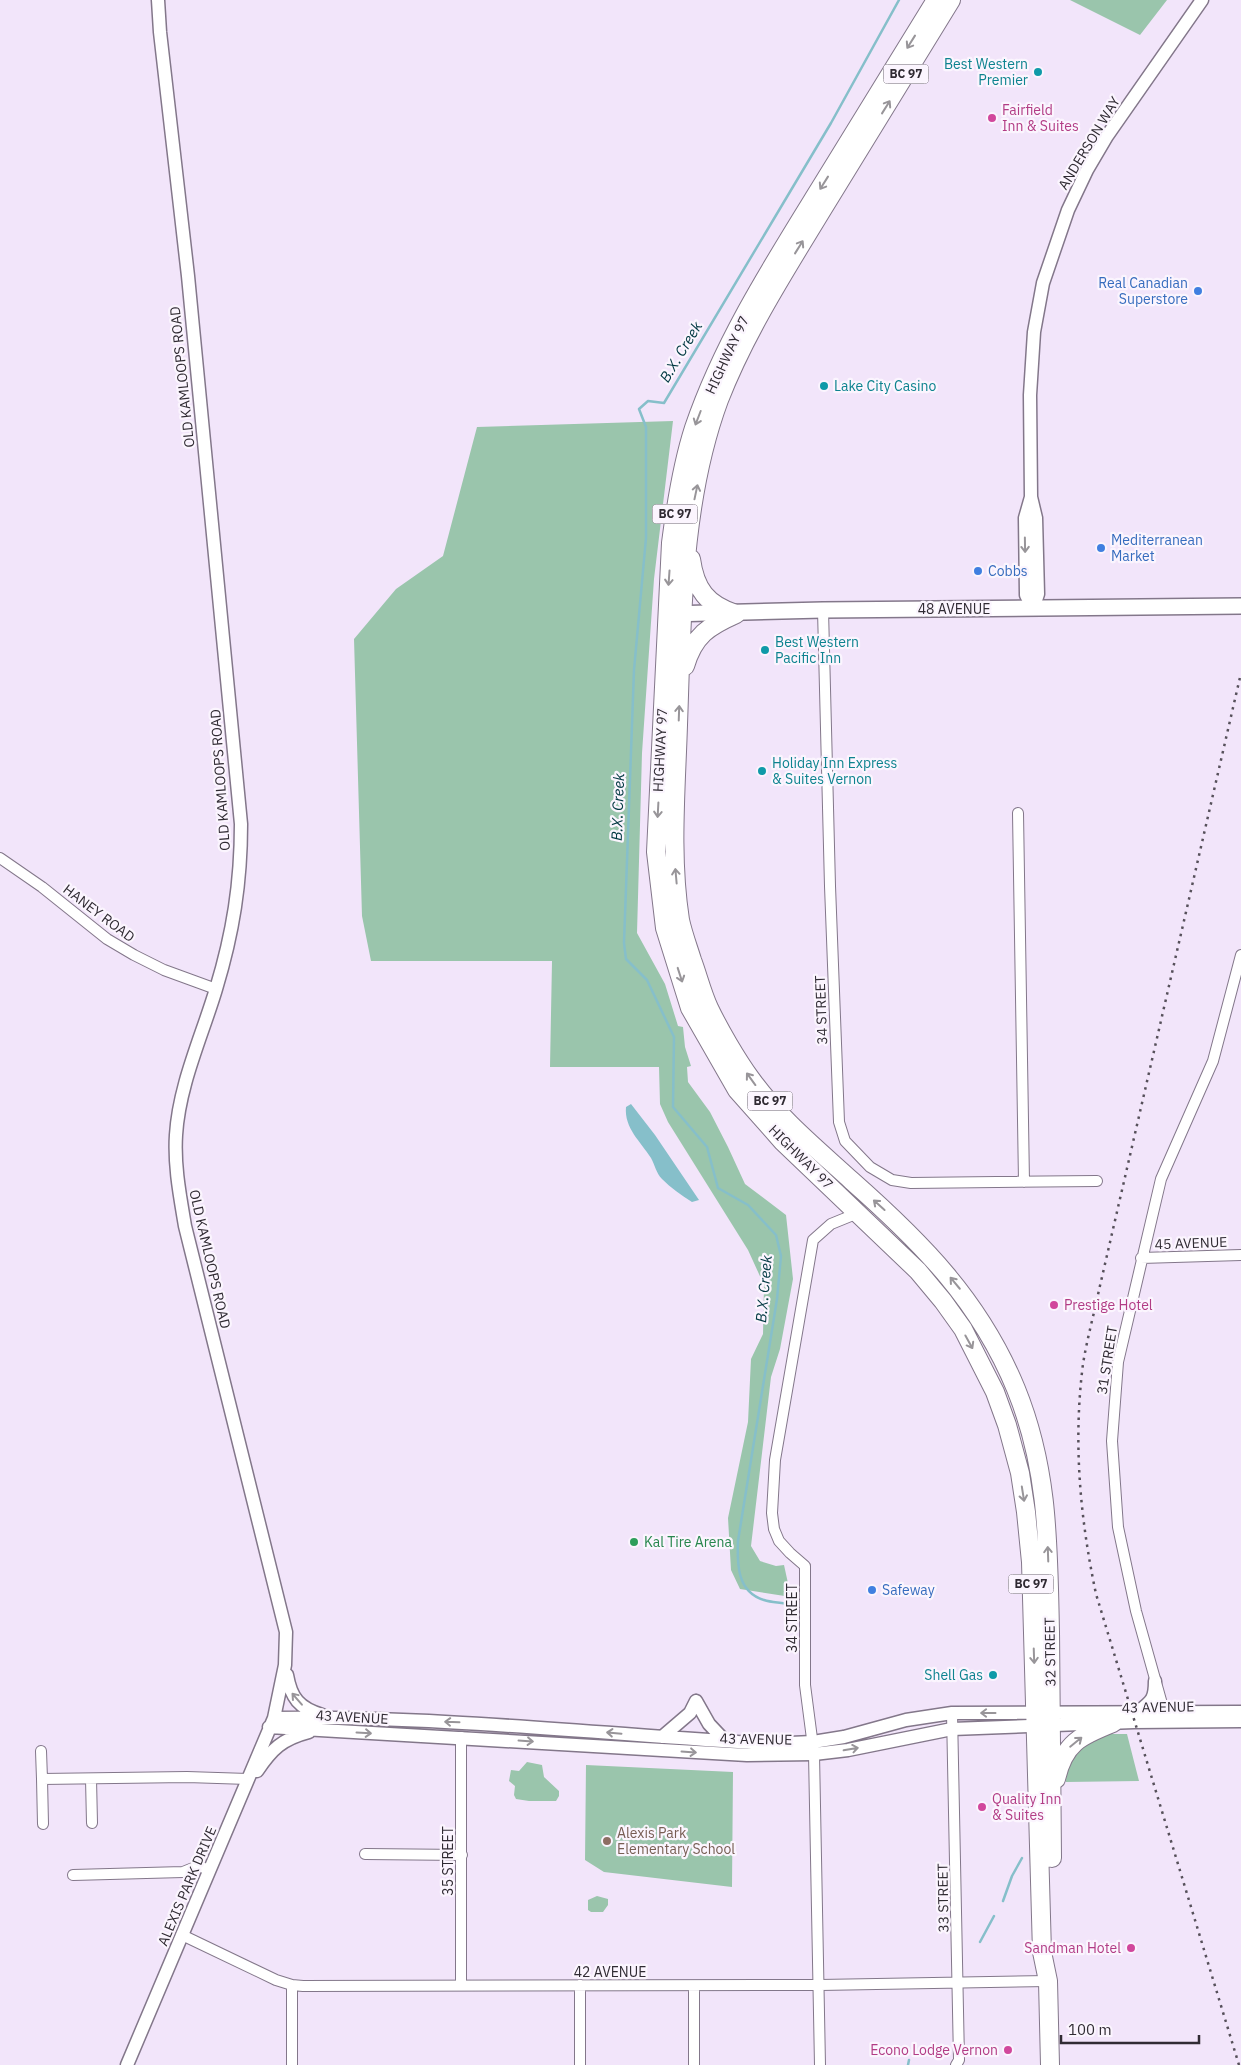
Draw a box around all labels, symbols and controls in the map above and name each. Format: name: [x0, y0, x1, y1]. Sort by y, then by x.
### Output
one-way arrow: [905, 34, 915, 48]
place label: Best Western Premier: [944, 55, 1028, 89]
road number: BC 97: [884, 64, 928, 84]
marker: Best Western Premier: [1032, 66, 1044, 78]
street label: ANDERSON WAY: [1054, 93, 1124, 193]
one-way arrow: [880, 100, 891, 114]
place label: Fairfield Inn & Suites: [1002, 101, 1079, 135]
marker: Fairfield Inn & Suites: [986, 112, 998, 124]
one-way arrow: [818, 175, 828, 189]
one-way arrow: [794, 240, 805, 254]
place label: Real Canadian Superstore: [1098, 274, 1188, 308]
marker: Real Canadian Superstore: [1192, 285, 1204, 297]
street label: OLD KAMLOOPS ROAD: [166, 305, 198, 449]
street label: HIGHWAY 97: [701, 313, 753, 397]
water label: B.X. Creek: [655, 318, 706, 386]
place label: Lake City Casino: [834, 377, 936, 395]
marker: Lake City Casino: [818, 380, 830, 392]
one-way arrow: [693, 410, 702, 426]
one-way arrow: [692, 484, 701, 500]
road number: BC 97: [652, 504, 698, 524]
place label: Mediterranean Market: [1111, 531, 1203, 565]
one-way arrow: [1020, 536, 1030, 553]
marker: Mediterranean Market: [1095, 542, 1107, 554]
place label: Cobbs: [988, 562, 1028, 580]
marker: Cobbs: [972, 565, 984, 577]
one-way arrow: [664, 569, 673, 585]
street label: 48 AVENUE: [918, 600, 990, 618]
place label: Best Western Pacific Inn: [775, 633, 859, 667]
marker: Best Western Pacific Inn: [759, 644, 771, 656]
one-way arrow: [674, 706, 683, 722]
street label: HIGHWAY 97: [649, 708, 671, 792]
street label: OLD KAMLOOPS ROAD: [206, 709, 234, 851]
place label: Holiday Inn Express & Suites Vernon: [772, 754, 898, 788]
marker: Holiday Inn Express & Suites Vernon: [756, 765, 768, 777]
water label: B.X. Creek: [607, 773, 628, 841]
one-way arrow: [653, 801, 662, 817]
one-way arrow: [671, 868, 681, 884]
street label: HANEY ROAD: [60, 880, 138, 946]
one-way arrow: [675, 966, 685, 982]
street label: 34 STREET: [811, 975, 831, 1045]
one-way arrow: [746, 1072, 756, 1086]
road number: BC 97: [748, 1092, 792, 1110]
street label: HIGHWAY 97: [765, 1121, 837, 1193]
street label: OLD KAMLOOPS ROAD: [185, 1188, 235, 1330]
one-way arrow: [873, 1199, 886, 1211]
street label: 45 AVENUE: [1154, 1233, 1228, 1253]
water label: B.X. Creek: [751, 1254, 776, 1323]
one-way arrow: [949, 1277, 960, 1290]
place label: Prestige Hotel: [1064, 1296, 1153, 1314]
marker: Prestige Hotel: [1048, 1299, 1060, 1311]
street label: 31 STREET: [1093, 1324, 1121, 1396]
one-way arrow: [964, 1334, 974, 1349]
one-way arrow: [1019, 1485, 1029, 1501]
place label: Kal Tire Arena: [644, 1533, 732, 1551]
marker: Kal Tire Arena: [628, 1536, 640, 1548]
one-way arrow: [1043, 1546, 1053, 1562]
road number: BC 97: [1008, 1575, 1054, 1594]
place label: Safeway: [882, 1581, 935, 1599]
street label: 34 STREET: [783, 1583, 801, 1653]
marker: Safeway: [866, 1584, 878, 1596]
street label: 32 STREET: [1040, 1617, 1060, 1687]
one-way arrow: [1029, 1647, 1039, 1663]
place label: Shell Gas: [924, 1666, 983, 1684]
marker: Shell Gas: [987, 1669, 999, 1681]
one-way arrow: [291, 1693, 302, 1706]
street label: 43 AVENUE: [1121, 1697, 1195, 1717]
street label: 43 AVENUE: [315, 1706, 389, 1728]
one-way arrow: [980, 1708, 996, 1718]
one-way arrow: [444, 1717, 460, 1727]
one-way arrow: [356, 1729, 372, 1738]
one-way arrow: [606, 1729, 622, 1738]
street label: 43 AVENUE: [719, 1729, 793, 1749]
one-way arrow: [518, 1737, 534, 1746]
one-way arrow: [1069, 1737, 1082, 1748]
one-way arrow: [842, 1744, 858, 1754]
one-way arrow: [680, 1747, 696, 1756]
place label: Quality Inn & Suites: [992, 1790, 1061, 1824]
marker: Quality Inn & Suites: [976, 1801, 988, 1813]
street label: ALEXIS PARK DRIVE: [154, 1823, 220, 1949]
place label: Alexis Park Elementary School: [617, 1824, 735, 1858]
street label: 35 STREET: [439, 1826, 457, 1896]
marker: Alexis Park Elementary School: [601, 1835, 613, 1847]
street label: 33 STREET: [933, 1863, 953, 1933]
place label: Sandman Hotel: [1024, 1939, 1121, 1957]
marker: Sandman Hotel: [1125, 1942, 1137, 1954]
street label: 42 AVENUE: [574, 1963, 646, 1981]
scale bar: [1061, 2012, 1198, 2044]
text: 100 m: [1068, 2020, 1112, 2039]
place label: Econo Lodge Vernon: [870, 2041, 998, 2059]
marker: Econo Lodge Vernon: [1002, 2044, 1014, 2056]

